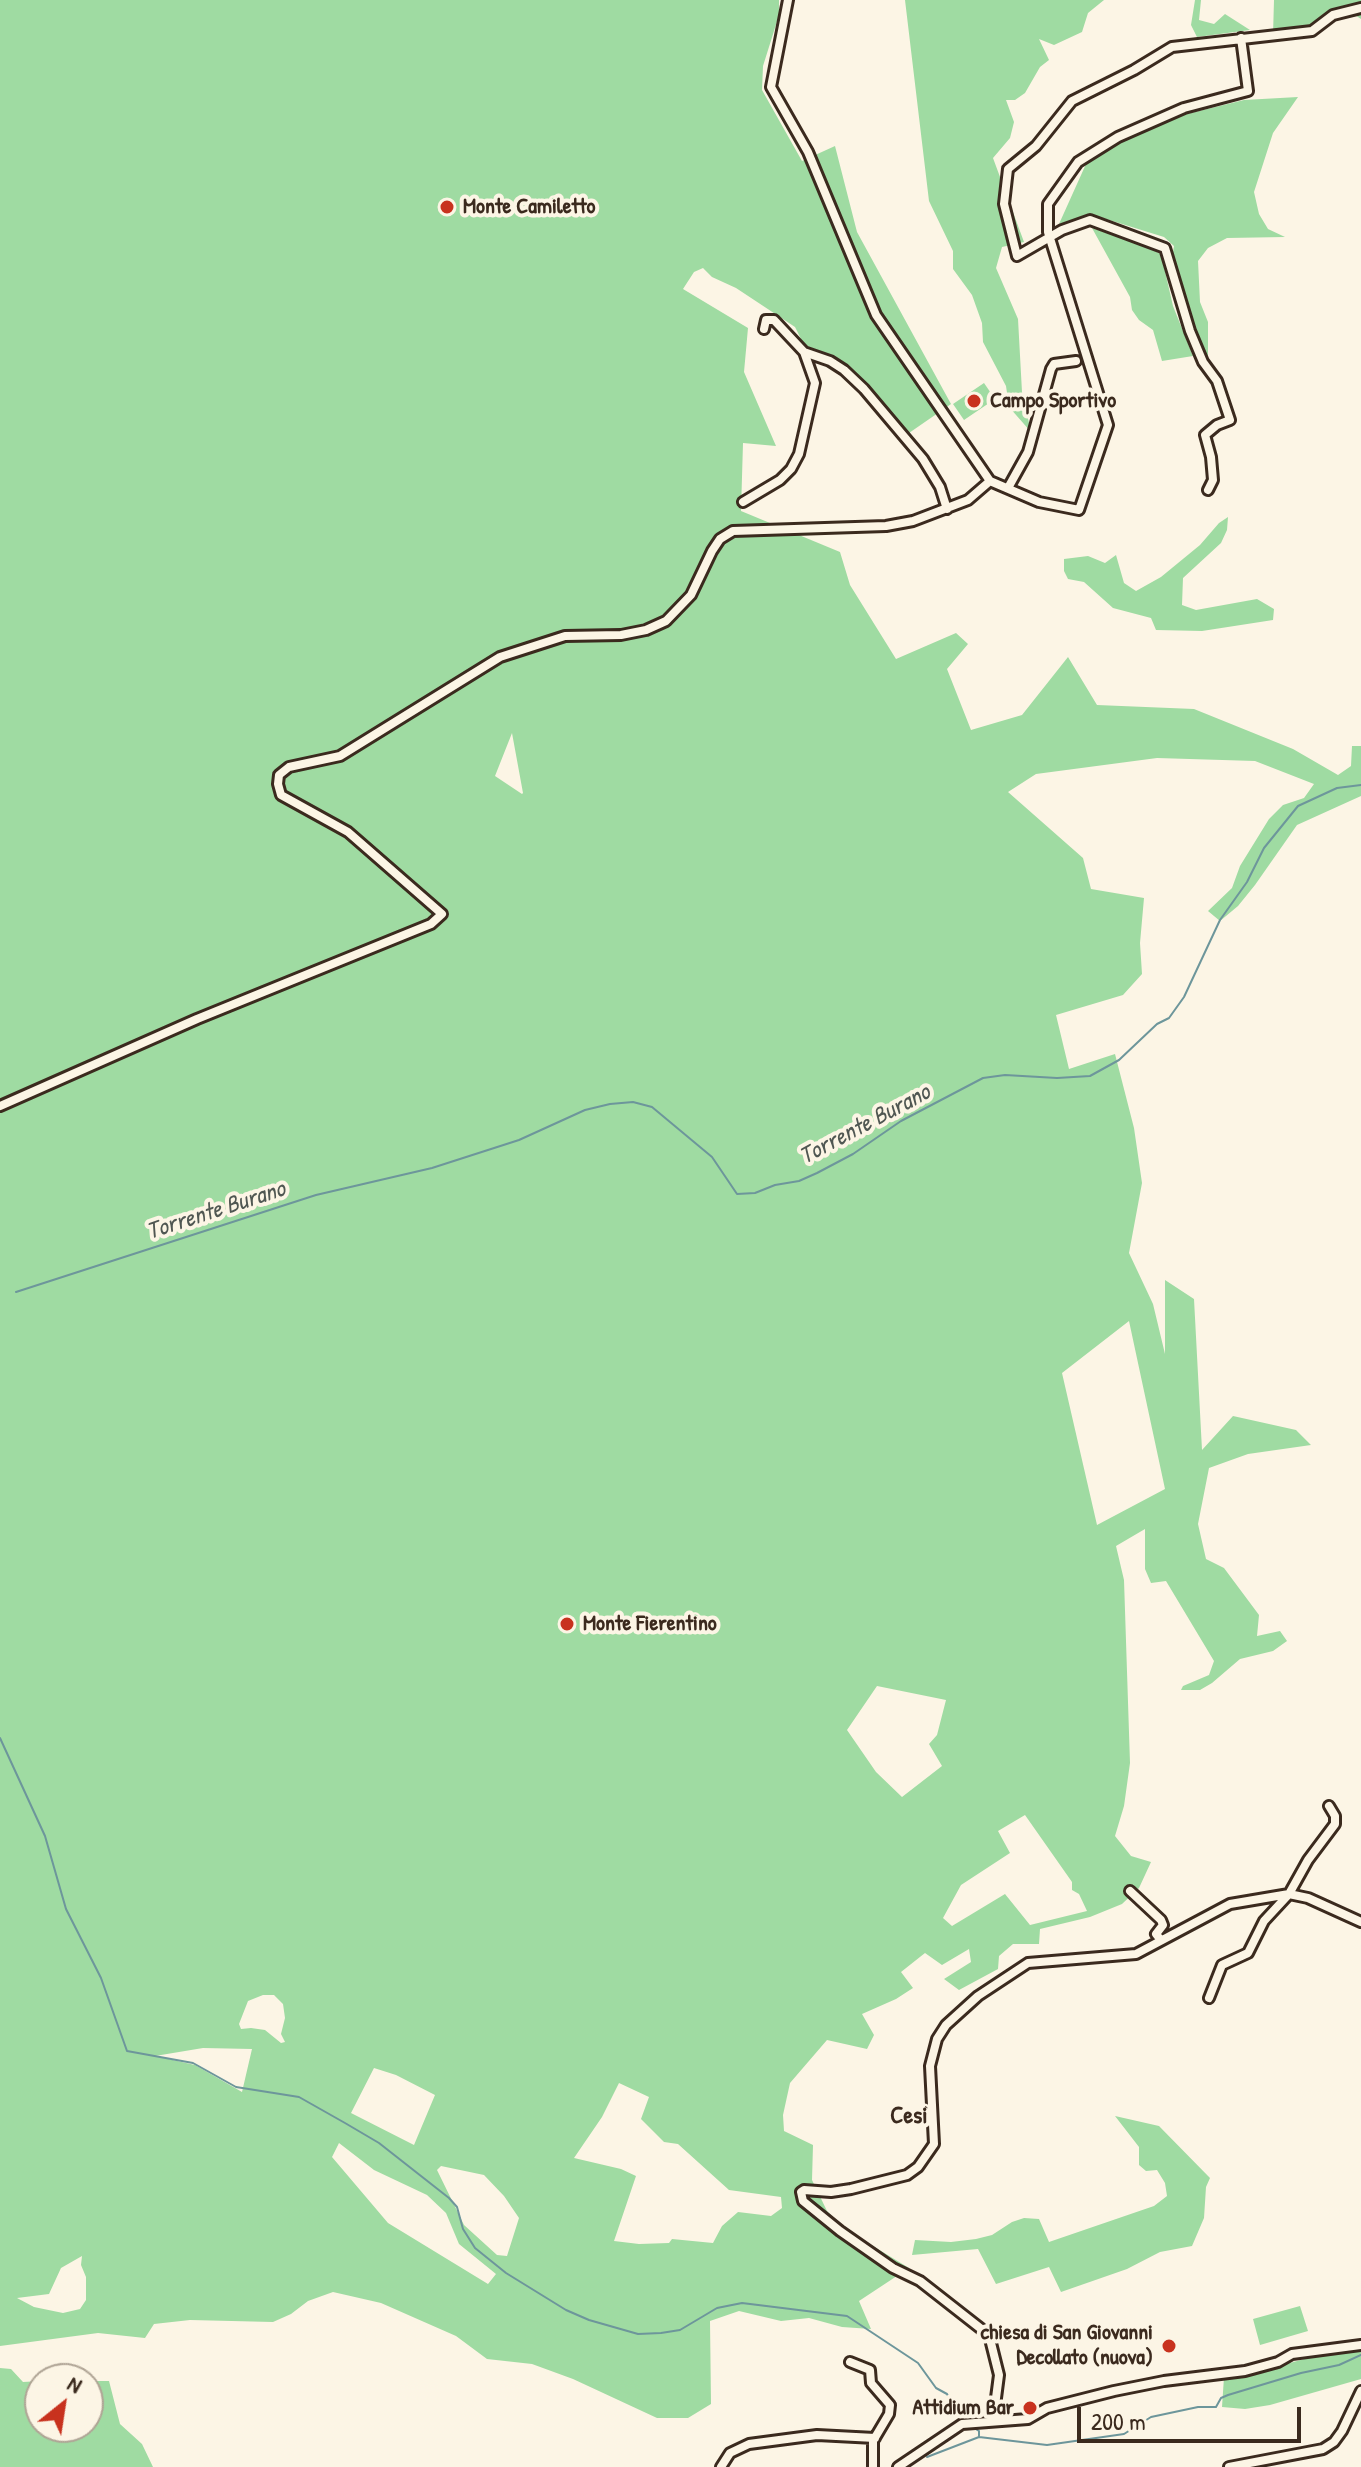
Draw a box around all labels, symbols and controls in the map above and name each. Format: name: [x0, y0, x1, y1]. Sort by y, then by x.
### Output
place label: Monte Camiletto: [463, 194, 595, 220]
marker: Monte Camiletto: [438, 198, 456, 216]
place label: Campo Sportivo: [990, 388, 1116, 414]
marker: Campo Sportivo: [965, 392, 983, 410]
water label: Torrente Burano: [795, 1078, 935, 1172]
water label: Torrente Burano: [143, 1175, 289, 1247]
place label: Monte Fierentino: [583, 1611, 717, 1637]
marker: Monte Fierentino: [558, 1615, 576, 1633]
district label: Cesi: [890, 2103, 928, 2131]
place label: chiesa di San Giovanni Decollato (nuova): [980, 2320, 1153, 2372]
marker: chiesa di San Giovanni Decollato (nuova): [1160, 2337, 1178, 2355]
north arrow: [24, 2363, 104, 2443]
text: N: [62, 2368, 88, 2400]
scale bar: [1081, 2391, 1305, 2441]
place label: Attidium Bar: [913, 2395, 1014, 2421]
marker: Attidium Bar: [1021, 2399, 1039, 2417]
text: 200 m: [1091, 2405, 1146, 2437]

